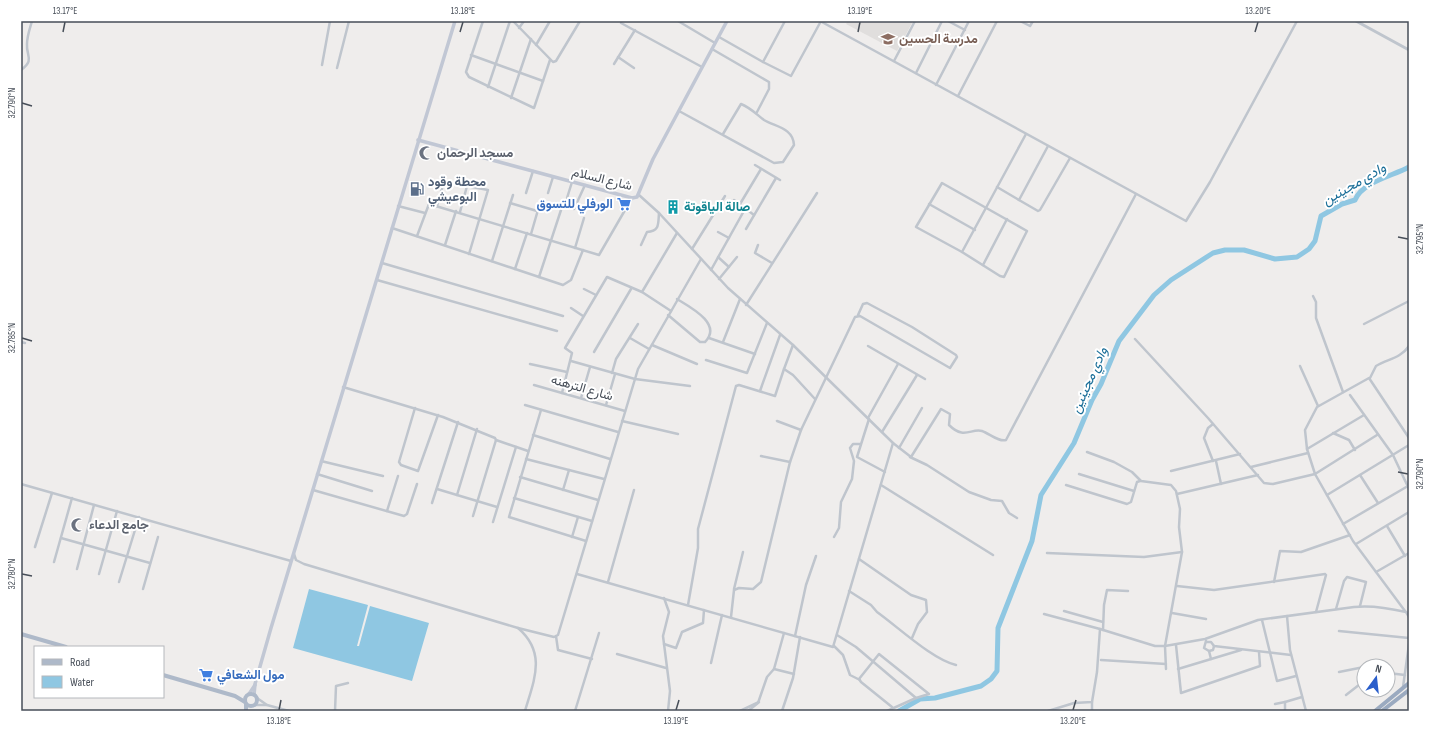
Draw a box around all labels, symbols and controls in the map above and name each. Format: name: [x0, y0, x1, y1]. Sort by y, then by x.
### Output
text: 13.17°E: [53, 5, 77, 17]
text: 13.18°E: [451, 5, 475, 17]
text: 13.19°E: [848, 5, 872, 17]
text: 13.20°E: [1245, 5, 1271, 17]
school or university icon: مدرسة الحسين: [880, 31, 896, 47]
place label: مدرسة الحسين: [899, 31, 978, 47]
text: 32.790°N: [6, 88, 18, 118]
mosque icon: مسجد الرحمان: [418, 145, 434, 161]
place label: مسجد الرحمان: [437, 145, 513, 161]
water label: وادي مجينين: [1319, 159, 1391, 212]
street label: شارع السلام: [570, 164, 634, 195]
place label: محطة وقود البوعيشي: [428, 174, 486, 207]
fuel station icon: محطة وقود البوعيشي: [409, 181, 425, 197]
place label: الورفلي للتسوق: [536, 196, 613, 214]
supermarket icon: الورفلي للتسوق: [616, 196, 632, 212]
building icon: صالة الياقوتة: [665, 199, 681, 215]
place label: صالة الياقوتة: [684, 199, 750, 215]
text: 32.795°N: [1414, 224, 1426, 254]
text: 32.785°N: [6, 323, 18, 353]
water label: وادي مجينين: [1067, 344, 1114, 417]
street label: شارع الترهنه: [549, 372, 615, 405]
text: 32.790°N: [1414, 459, 1426, 489]
mosque icon: جامع الدعاء: [70, 517, 86, 533]
place label: جامع الدعاء: [89, 517, 149, 534]
text: 32.780°N: [6, 559, 18, 589]
legend: [34, 646, 164, 698]
text: Road: [70, 655, 90, 670]
north arrow: [1356, 658, 1396, 698]
text: N: [1374, 662, 1383, 676]
supermarket icon: مول الشعافي: [198, 667, 214, 683]
place label: مول الشعافي: [217, 667, 285, 685]
text: Water: [70, 675, 94, 690]
text: 13.18°E: [267, 715, 291, 727]
text: 13.19°E: [664, 715, 688, 727]
text: 13.20°E: [1060, 715, 1086, 727]

